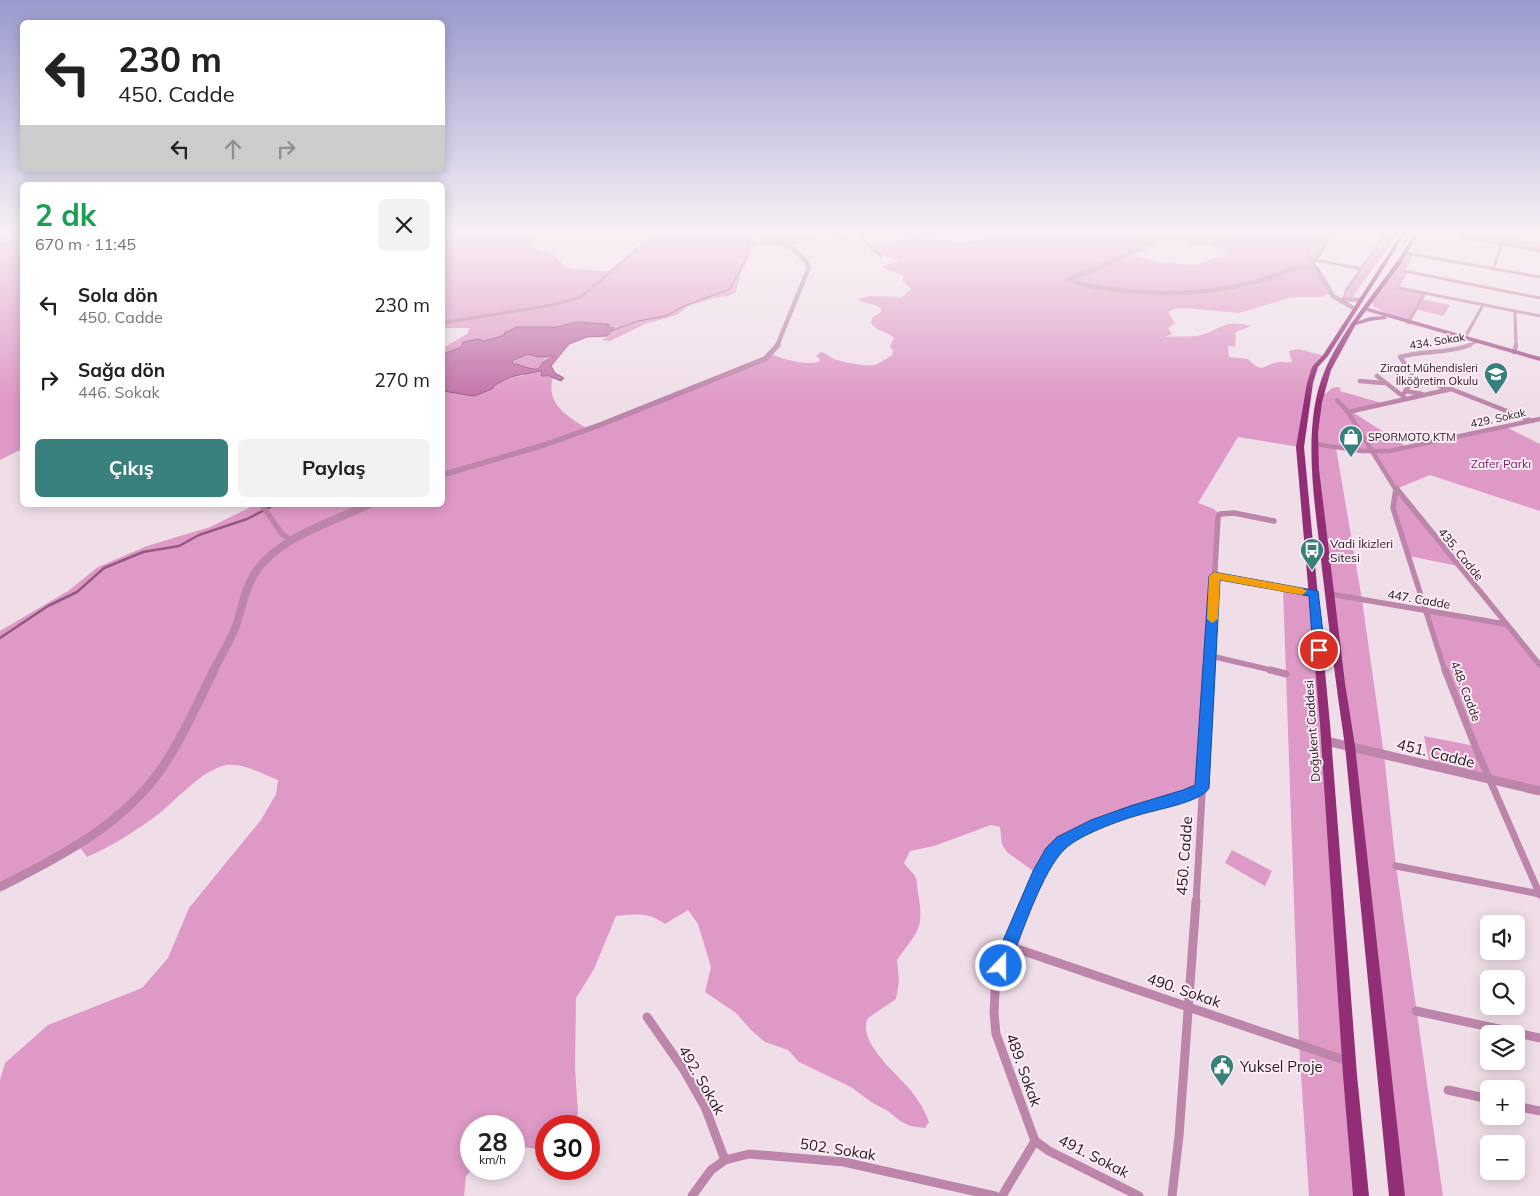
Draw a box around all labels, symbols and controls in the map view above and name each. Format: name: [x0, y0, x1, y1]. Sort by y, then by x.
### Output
text: 230 m: [118, 37, 222, 81]
icon: left: [35, 40, 100, 105]
text: 450. Cadde: [118, 80, 235, 108]
icon: left: [166, 135, 194, 163]
icon: ahead: [219, 135, 247, 163]
icon: right: [272, 135, 300, 163]
text: 2 dk: [35, 196, 96, 234]
button: close: [378, 199, 430, 251]
text: 670 m · 11:45: [35, 234, 136, 254]
text: Sola dön: [78, 283, 158, 307]
icon: left: [35, 291, 63, 319]
text: 230 m: [374, 293, 430, 317]
text: 450. Cadde: [78, 307, 163, 327]
street label: 434. Sokak: [1408, 330, 1466, 352]
text: Sağa dön: [78, 358, 165, 382]
place label: Ziraat Mühendisleri İlköğretim Okulu: [1380, 361, 1478, 388]
school or university icon: Ziraat Mühendisleri İlköğretim Okulu: [1483, 361, 1509, 395]
icon: right: [35, 366, 63, 394]
text: 270 m: [374, 368, 430, 392]
text: 446. Sokak: [78, 382, 160, 402]
street label: 429. Sokak: [1469, 405, 1527, 431]
shop icon: SPORMOTO KTM: [1338, 424, 1364, 458]
place label: SPORMOTO KTM: [1368, 430, 1456, 444]
button: Çıkış: [35, 439, 228, 497]
button: Paylaş: [238, 439, 430, 497]
park label: Zafer Parkı: [1471, 456, 1531, 471]
street label: 435. Cadde: [1435, 525, 1487, 583]
place label: Vadi İkizleri Sitesi: [1330, 536, 1393, 565]
bus stop icon: Vadi İkizleri Sitesi: [1299, 537, 1325, 571]
street label: 447. Cadde: [1386, 586, 1452, 612]
pin: [1298, 629, 1340, 671]
icon: arrive: [1305, 636, 1333, 664]
street label: 448. Cadde: [1448, 659, 1484, 723]
street label: Doğukent Caddesi: [1301, 680, 1323, 782]
street label: 451. Cadde: [1395, 734, 1477, 772]
street label: 450. Cadde: [1172, 816, 1196, 896]
map controls: [1480, 915, 1525, 1180]
button: sound: [1480, 915, 1525, 960]
position arrow: [974, 939, 1026, 991]
street label: 490. Sokak: [1145, 969, 1224, 1012]
button: search: [1480, 970, 1525, 1015]
button: layers: [1480, 1025, 1525, 1070]
street label: 489. Sokak: [1002, 1031, 1046, 1110]
street label: 492. Sokak: [675, 1042, 730, 1118]
public building icon: Yuksel Proje: [1209, 1053, 1235, 1087]
place label: Yuksel Proje: [1239, 1057, 1323, 1076]
button: +: [1480, 1080, 1525, 1125]
speed limit sign: 30: [535, 1115, 600, 1180]
text: 28: [477, 1126, 508, 1157]
street label: 491. Sokak: [1056, 1130, 1133, 1182]
street label: 502. Sokak: [799, 1134, 878, 1164]
button: −: [1480, 1135, 1525, 1180]
text: km/h: [479, 1152, 506, 1167]

